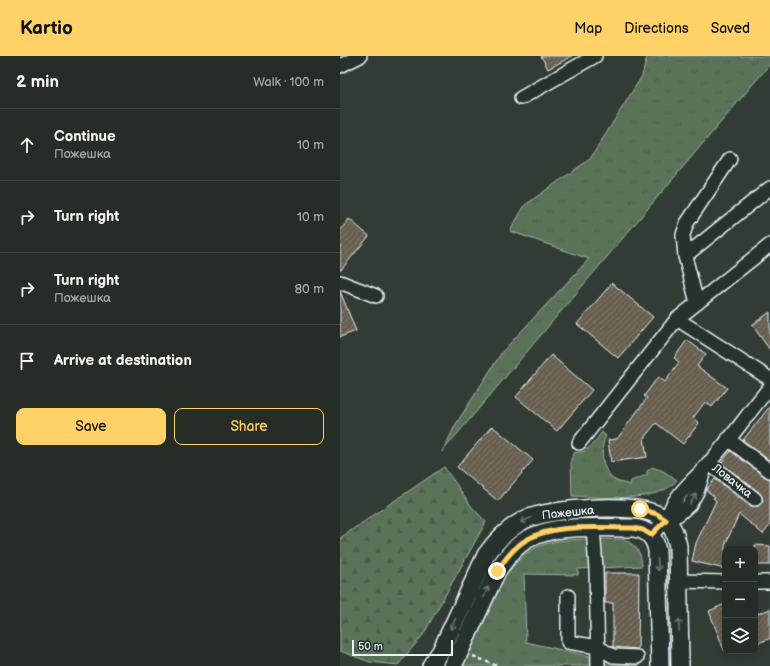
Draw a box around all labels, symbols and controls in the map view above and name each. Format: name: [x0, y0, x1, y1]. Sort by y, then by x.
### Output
text: Kartio: [20, 17, 73, 40]
text: Map: [574, 20, 602, 37]
text: Directions: [624, 20, 689, 37]
text: Saved: [711, 20, 750, 37]
text: 2 min: [16, 72, 59, 92]
text: Walk · 100 m: [253, 74, 324, 90]
text: Continue: [54, 127, 116, 146]
icon: ahead: [16, 134, 38, 156]
text: 10 m: [297, 137, 324, 153]
text: Пожешка: [54, 146, 111, 162]
icon: right: [16, 206, 38, 228]
text: Turn right: [54, 207, 119, 226]
text: 10 m: [297, 209, 324, 225]
text: Turn right: [54, 271, 119, 290]
icon: right: [16, 278, 38, 300]
text: 80 m: [295, 281, 324, 297]
text: Пожешка: [54, 290, 111, 306]
icon: arrive: [16, 350, 38, 372]
text: Arrive at destination: [54, 351, 192, 370]
button: Save: [16, 408, 166, 445]
button: Share: [174, 408, 324, 445]
street label: Ловачка: [708, 460, 755, 501]
one-way arrow: [689, 493, 697, 505]
route start: [631, 500, 649, 518]
street label: Пожешка: [541, 503, 595, 523]
one-way arrow: [520, 517, 532, 524]
map controls: [722, 546, 758, 654]
button: +: [722, 546, 758, 582]
one-way arrow: [655, 558, 662, 571]
route end: [488, 562, 506, 580]
button: −: [722, 582, 758, 618]
one-way arrow: [483, 587, 491, 599]
one-way arrow: [449, 618, 456, 630]
button: layers: [722, 618, 758, 654]
one-way arrow: [676, 619, 683, 632]
scale bar: [352, 638, 453, 657]
text: 50 m: [358, 640, 383, 653]

